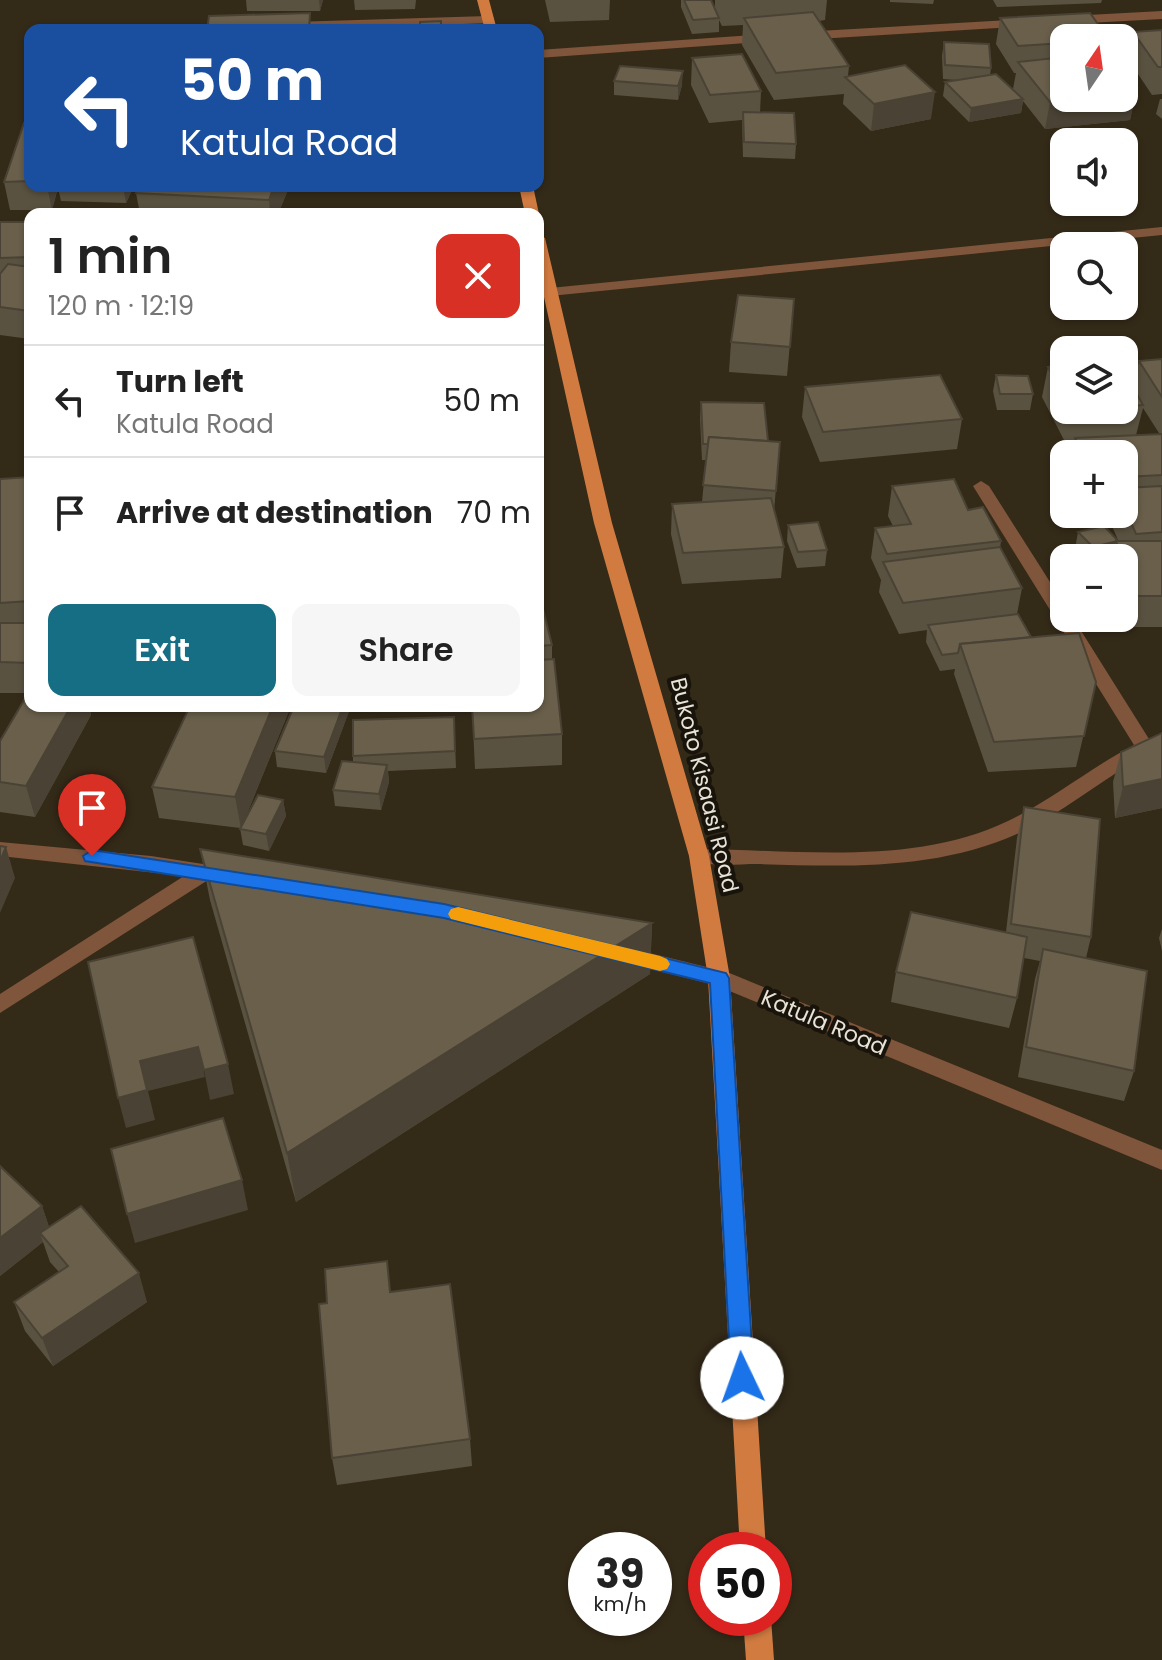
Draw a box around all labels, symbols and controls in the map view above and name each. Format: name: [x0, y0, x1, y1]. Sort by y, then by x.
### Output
north arrow: [1050, 24, 1138, 112]
map controls: [1050, 24, 1138, 632]
text: 50 m: [180, 41, 324, 120]
icon: left: [48, 56, 152, 160]
text: Katula Road: [180, 117, 398, 168]
button: sound: [1050, 128, 1138, 216]
text: 1 min: [48, 223, 172, 290]
button: search: [1050, 232, 1138, 320]
button: close: [436, 234, 520, 318]
text: 120 m · 12:19: [48, 288, 194, 324]
button: layers: [1050, 336, 1138, 424]
text: Turn left: [116, 360, 244, 403]
icon: left: [48, 379, 92, 423]
text: 50 m: [443, 379, 520, 422]
text: Katula Road: [116, 406, 274, 442]
button: +: [1050, 440, 1138, 528]
icon: arrive: [48, 491, 92, 535]
text: Arrive at destination: [116, 491, 433, 534]
text: 70 m: [457, 491, 531, 534]
button: −: [1050, 544, 1138, 632]
button: Exit: [48, 604, 276, 696]
button: Share: [292, 604, 520, 696]
street label: Bukoto Kisaasi Road: [663, 674, 746, 896]
pin: [58, 774, 126, 856]
icon: arrive: [70, 786, 114, 830]
street label: Katula Road: [756, 982, 891, 1063]
position arrow: [700, 1336, 784, 1420]
speed limit sign: 50: [688, 1532, 792, 1636]
text: 39: [596, 1546, 644, 1602]
text: km/h: [593, 1590, 647, 1618]

